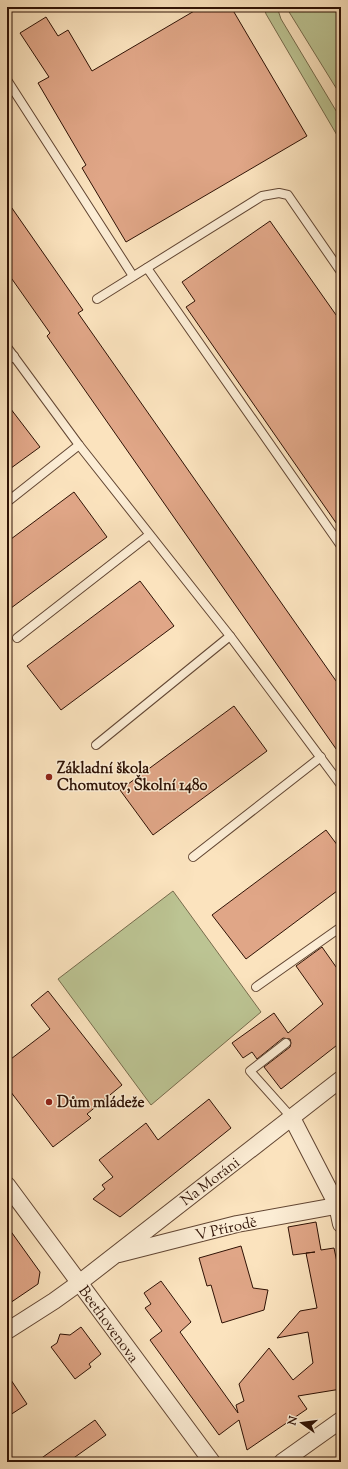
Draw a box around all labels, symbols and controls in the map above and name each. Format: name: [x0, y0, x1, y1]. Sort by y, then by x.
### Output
place label: Základní škola Chomutov, Školní 1480: [57, 759, 207, 797]
marker: Základní škola Chomutov, Školní 1480: [44, 772, 54, 782]
place label: Dům mládeže: [57, 1093, 144, 1114]
marker: Dům mládeže: [44, 1097, 54, 1107]
street label: Na Moráni: [177, 1153, 245, 1211]
street label: V Přírodě: [194, 1212, 259, 1247]
street label: Beethovenova: [73, 1282, 143, 1368]
north arrow: [282, 1403, 322, 1443]
text: N: [284, 1414, 302, 1428]

